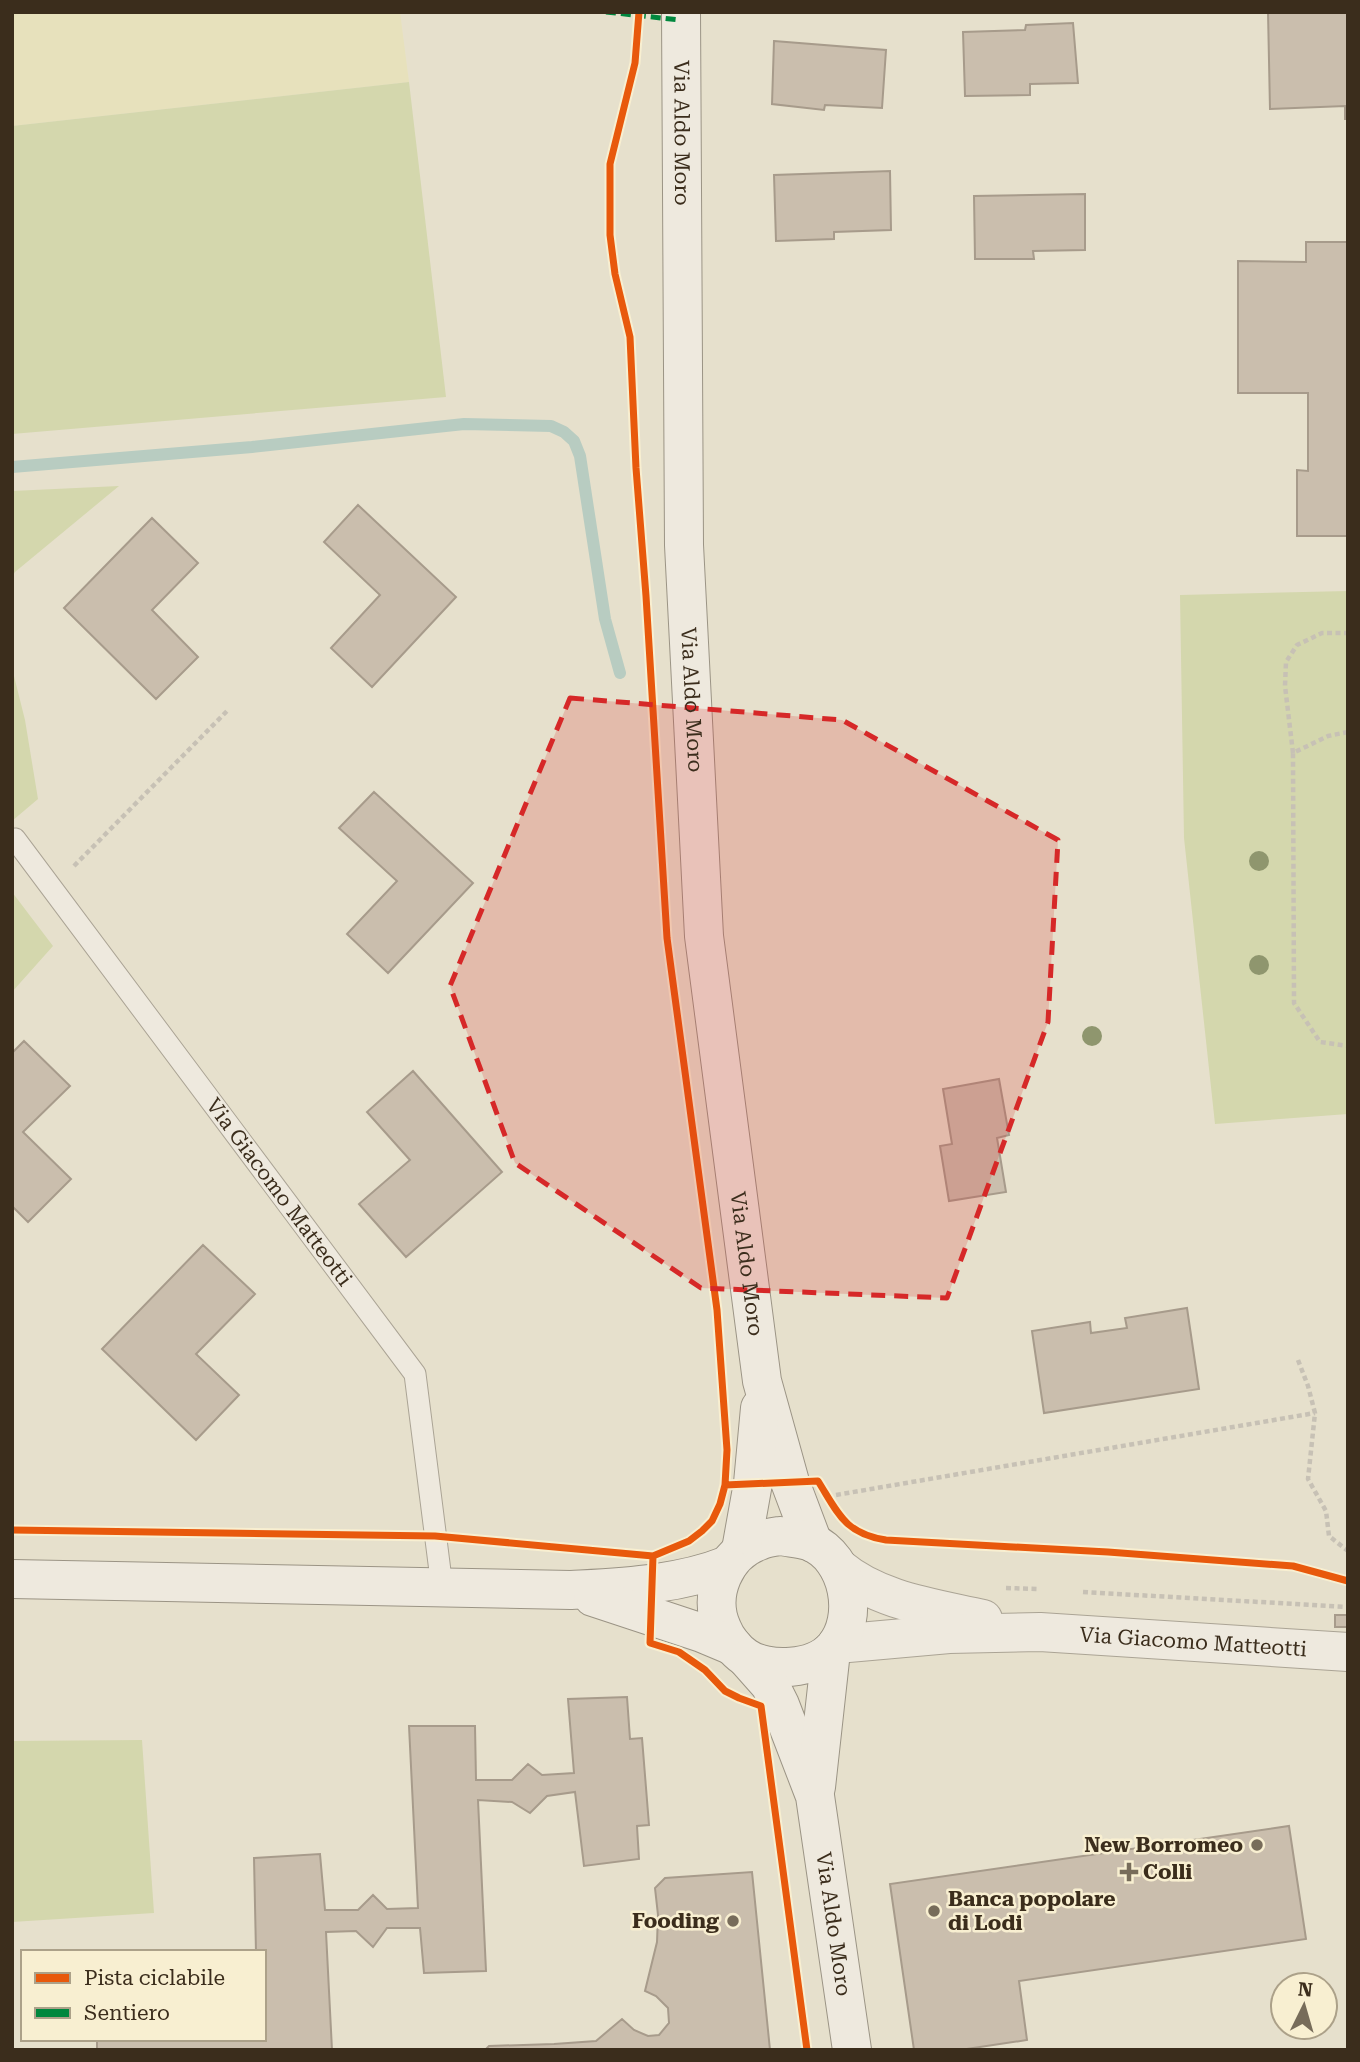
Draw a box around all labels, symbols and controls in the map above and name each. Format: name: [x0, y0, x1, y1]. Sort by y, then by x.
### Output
street label: Via Aldo Moro: [669, 60, 694, 206]
street label: Via Aldo Moro: [676, 627, 708, 773]
street label: Via Giacomo Matteotti: [201, 1094, 357, 1291]
street label: Via Aldo Moro: [725, 1190, 768, 1337]
street label: Via Giacomo Matteotti: [1079, 1623, 1308, 1661]
place label: New Borromeo: [1084, 1833, 1243, 1857]
marker: New Borromeo: [1249, 1837, 1265, 1853]
street label: Via Aldo Moro: [811, 1850, 856, 1998]
place label: Colli: [1143, 1860, 1192, 1884]
marker: Colli: [1121, 1864, 1137, 1880]
place label: Banca popolare di Lodi: [948, 1887, 1116, 1935]
marker: Banca popolare di Lodi: [926, 1903, 942, 1919]
place label: Fooding: [632, 1909, 719, 1933]
marker: Fooding: [725, 1913, 741, 1929]
legend: [21, 1950, 266, 2041]
text: Pista ciclabile: [84, 1966, 225, 1990]
north arrow: [1269, 1971, 1339, 2041]
text: N: [1297, 1977, 1314, 2002]
text: Sentiero: [84, 2001, 170, 2025]

